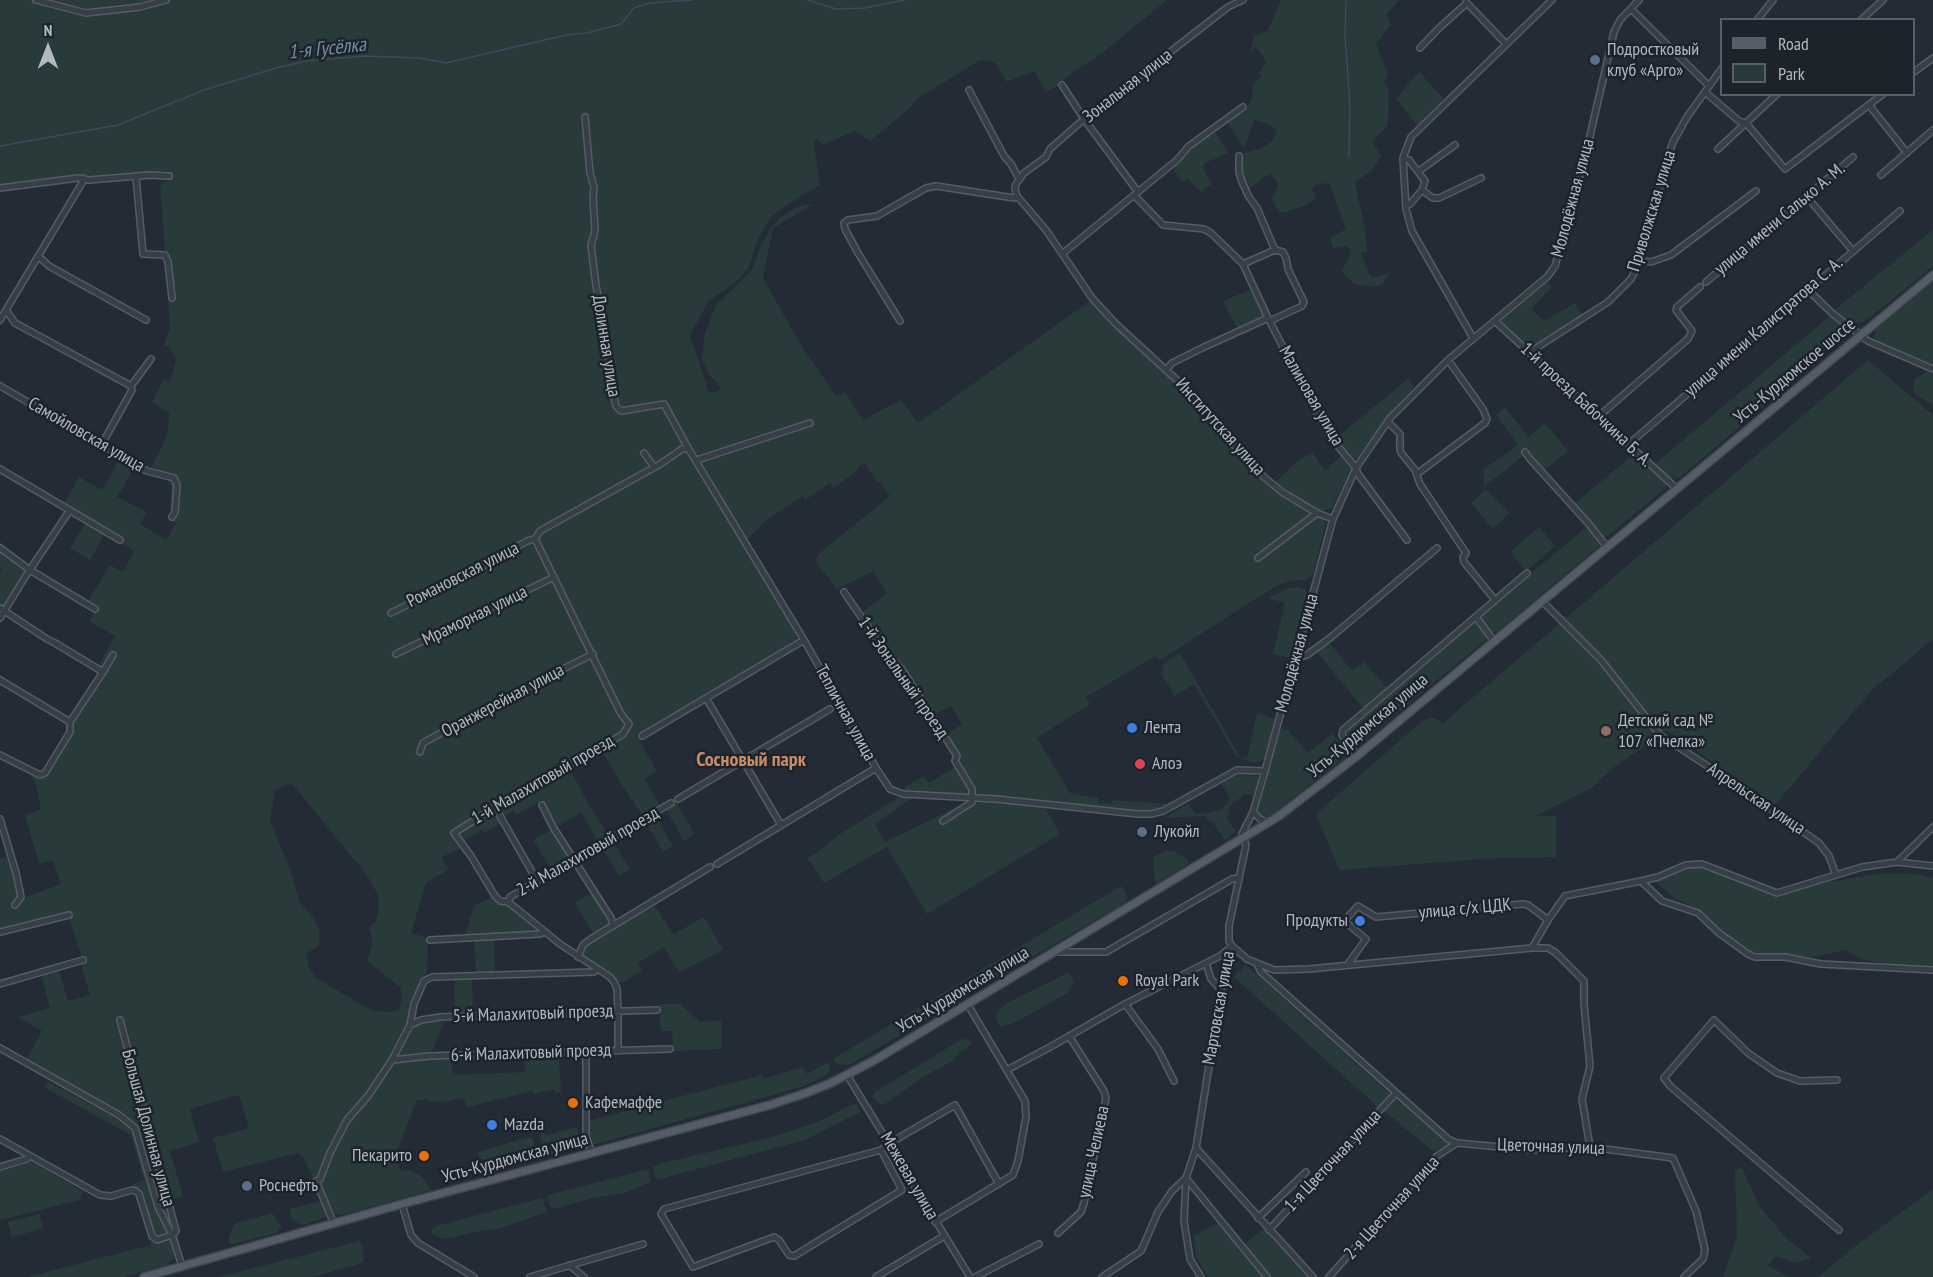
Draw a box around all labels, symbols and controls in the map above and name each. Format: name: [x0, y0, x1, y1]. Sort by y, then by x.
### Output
north arrow: [18, 18, 78, 78]
legend: [1720, 18, 1915, 96]
text: N: [44, 20, 52, 40]
text: Road: [1778, 32, 1809, 55]
water label: 1-я Гусёлка: [287, 33, 367, 65]
place label: Подростковый клуб «Арго»: [1607, 39, 1699, 82]
street label: Зональная улица: [1079, 44, 1177, 128]
marker: Подростковый клуб «Арго»: [1588, 53, 1602, 67]
text: Park: [1778, 62, 1805, 85]
street label: Молодёжная улица: [1547, 136, 1599, 260]
street label: Приволжская улица: [1623, 148, 1681, 274]
street label: улица имени Салько А. М.: [1710, 158, 1850, 280]
street label: улица имени Калистратова С. А.: [1681, 253, 1847, 401]
street label: Долинная улица: [587, 293, 625, 399]
street label: Усть-Курдюмское шоссе: [1730, 314, 1860, 428]
street label: 1-й проезд Бабочкина Б. А.: [1516, 338, 1656, 472]
street label: Малиновая улица: [1274, 342, 1348, 450]
street label: Институтская улица: [1171, 374, 1269, 480]
street label: Самойловская улица: [24, 393, 148, 477]
street label: Романовская улица: [403, 537, 523, 613]
street label: Мраморная улица: [419, 581, 531, 651]
street label: Молодёжная улица: [1271, 591, 1323, 715]
street label: 1-й Зональный проезд: [853, 613, 953, 743]
street label: Оранжерейная улица: [438, 660, 568, 742]
street label: Тепличная улица: [810, 661, 880, 765]
street label: Усть-Курдюмская улица: [1303, 669, 1433, 783]
place label: Детский сад № 107 «Пчелка»: [1618, 710, 1714, 752]
place label: Лента: [1144, 717, 1181, 739]
marker: Лента: [1125, 721, 1139, 735]
marker: Детский сад № 107 «Пчелка»: [1599, 724, 1613, 738]
street label: 1-й Малахитовый проезд: [468, 731, 618, 829]
district label: Сосновый парк: [696, 748, 806, 772]
place label: Алоэ: [1152, 753, 1182, 775]
marker: Алоэ: [1133, 757, 1147, 771]
street label: Апрельская улица: [1703, 758, 1809, 840]
street label: 2-й Малахитовый проезд: [513, 803, 663, 901]
place label: Лукойл: [1154, 821, 1200, 843]
marker: Лукойл: [1135, 825, 1149, 839]
street label: улица с/х ЦДК: [1418, 894, 1512, 924]
place label: Продукты: [1286, 910, 1348, 932]
marker: Продукты: [1353, 914, 1367, 928]
street label: Усть-Курдюмская улица: [893, 942, 1033, 1038]
street label: Мартовская улица: [1198, 949, 1240, 1067]
place label: Royal Park: [1135, 970, 1199, 992]
marker: Royal Park: [1116, 974, 1130, 988]
street label: 5-й Малахитовый проезд: [452, 1000, 614, 1028]
street label: 6-й Малахитовый проезд: [450, 1039, 612, 1067]
street label: Большая Долинная улица: [117, 1047, 179, 1209]
place label: Кафемаффе: [585, 1092, 662, 1114]
marker: Кафемаффе: [566, 1096, 580, 1110]
street label: улица Челиева: [1074, 1104, 1114, 1200]
street label: 1-я Цветочная улица: [1280, 1105, 1386, 1217]
place label: Mazda: [504, 1114, 544, 1136]
marker: Mazda: [485, 1118, 499, 1132]
street label: Усть-Курдюмская улица: [440, 1128, 590, 1188]
street label: Межевая улица: [875, 1128, 943, 1224]
street label: Цветочная улица: [1497, 1134, 1605, 1160]
place label: Пекарито: [352, 1145, 412, 1167]
marker: Пекарито: [417, 1149, 431, 1163]
street label: 2-я Цветочная улица: [1340, 1152, 1444, 1264]
place label: Роснефть: [259, 1175, 318, 1197]
marker: Роснефть: [240, 1179, 254, 1193]

